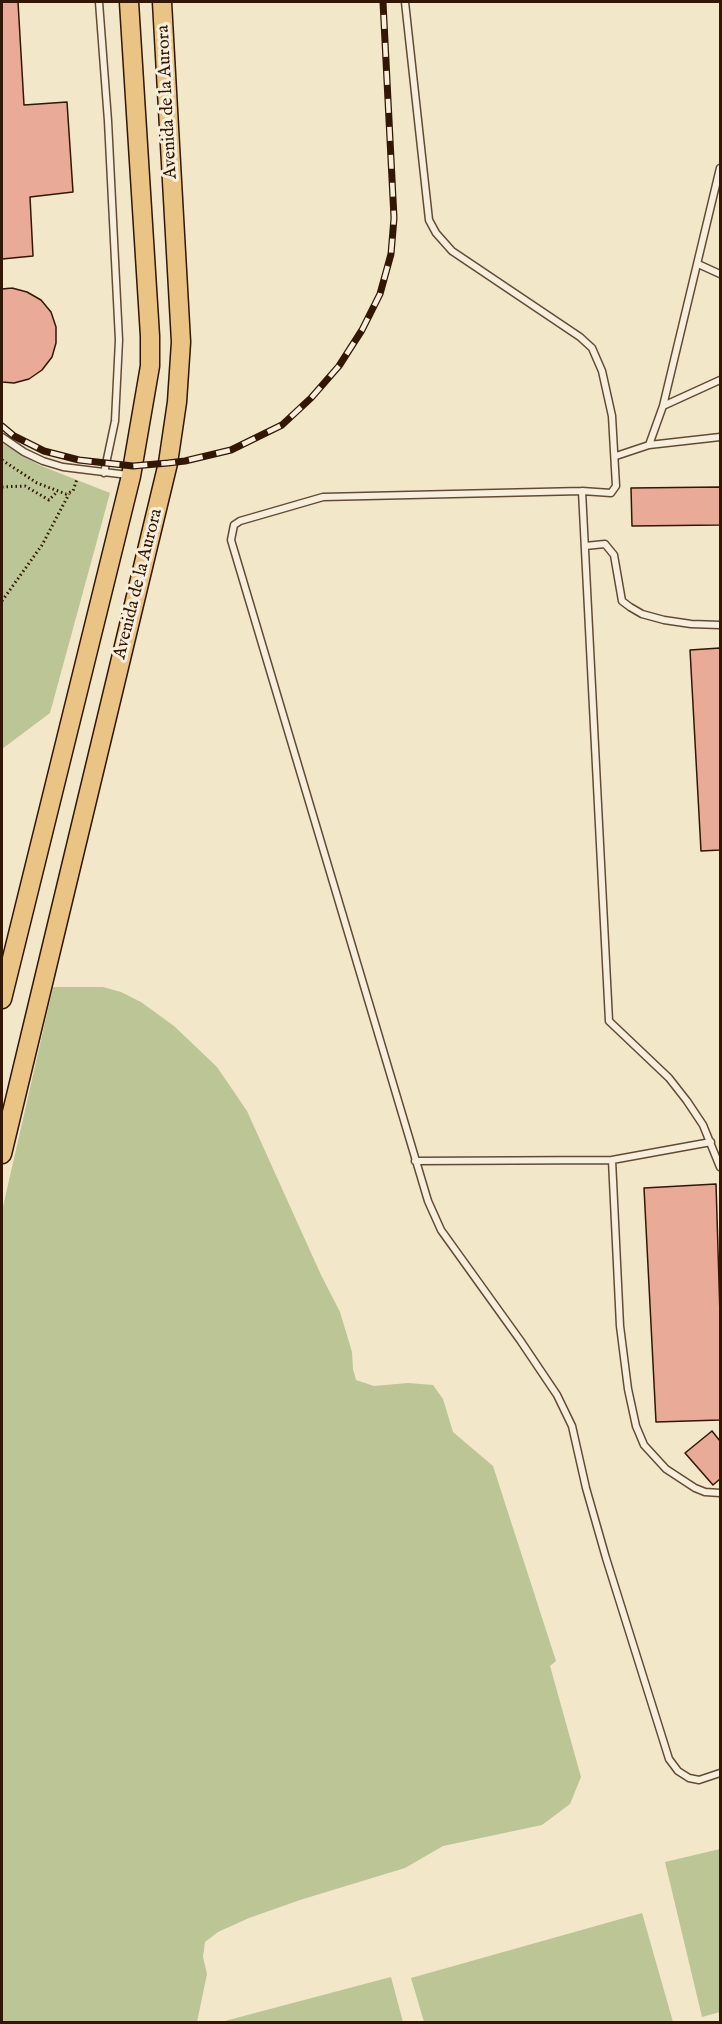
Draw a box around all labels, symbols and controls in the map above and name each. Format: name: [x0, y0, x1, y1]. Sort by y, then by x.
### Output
street label: Avenida de la Aurora: [153, 24, 183, 180]
street label: Avenida de la Aurora: [110, 507, 168, 661]

